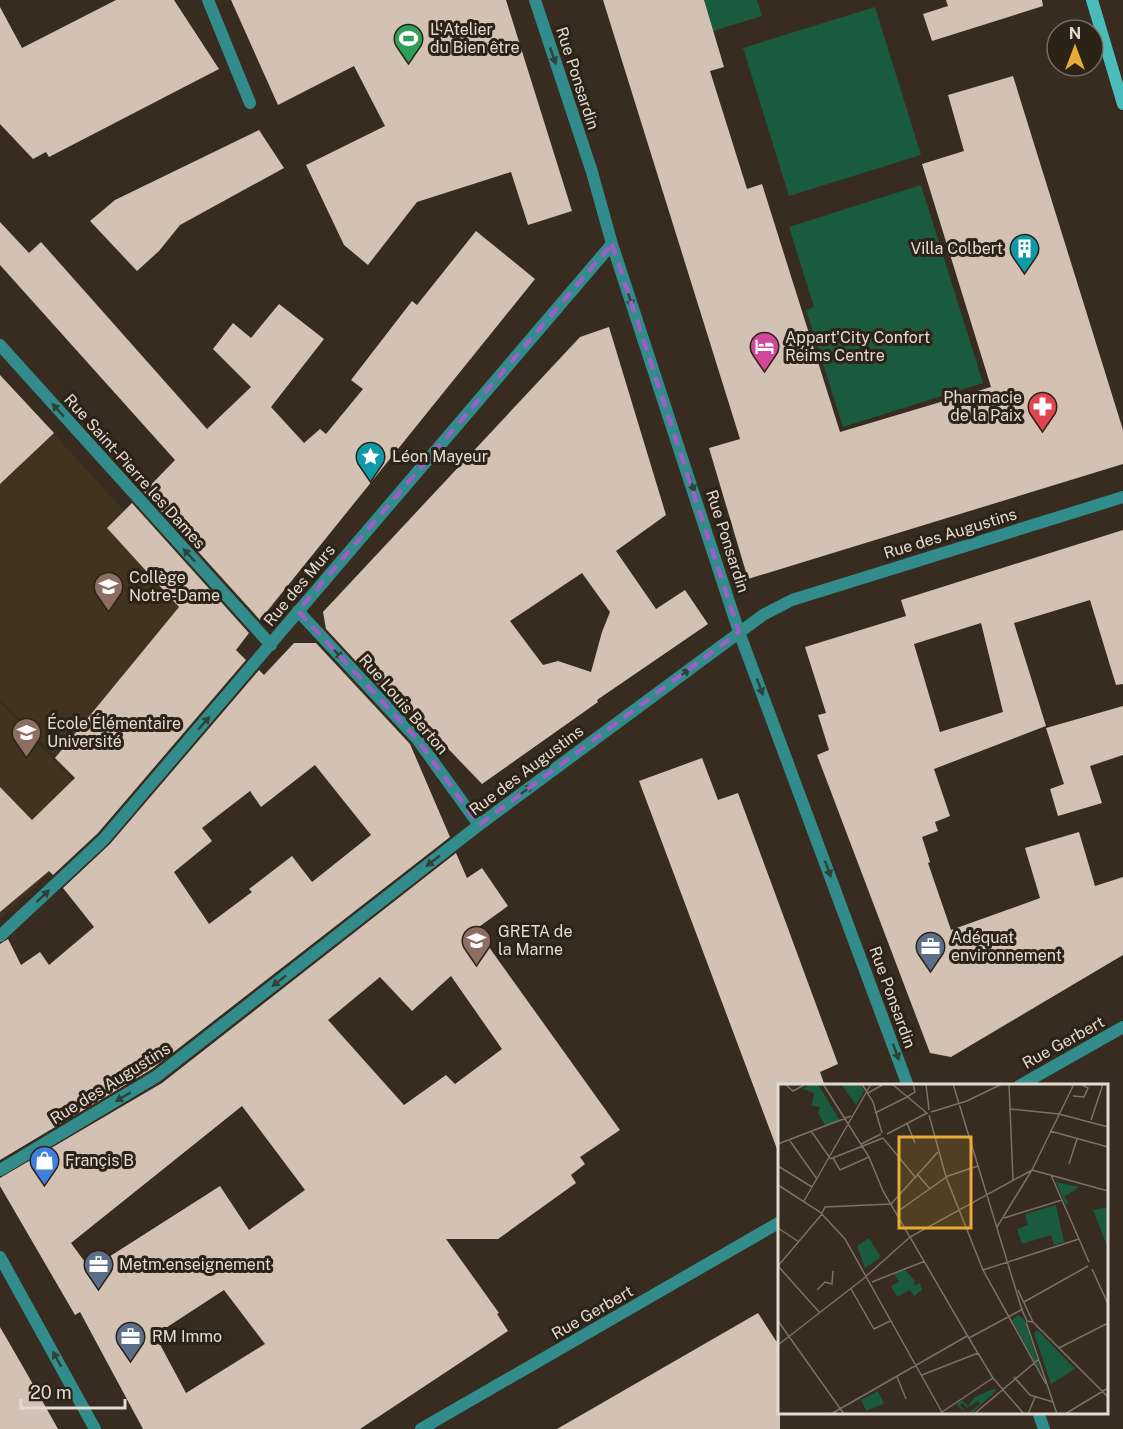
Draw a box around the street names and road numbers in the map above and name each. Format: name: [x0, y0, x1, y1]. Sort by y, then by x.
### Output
street label: Rue Ponsardin: [552, 24, 603, 132]
street label: Rue Saint-Pierre les Dames: [60, 390, 209, 553]
street label: Rue Ponsardin: [702, 487, 753, 595]
street label: Rue des Augustins: [881, 504, 1019, 563]
street label: Rue des Murs: [260, 541, 339, 630]
street label: Rue Louis Berton: [355, 650, 452, 758]
street label: Rue des Augustins: [465, 721, 587, 820]
street label: Rue Ponsardin: [865, 944, 920, 1051]
street label: Rue Gerbert: [1019, 1012, 1108, 1073]
street label: Rue des Augustins: [47, 1039, 174, 1128]
street label: Rue Gerbert: [548, 1282, 636, 1343]

